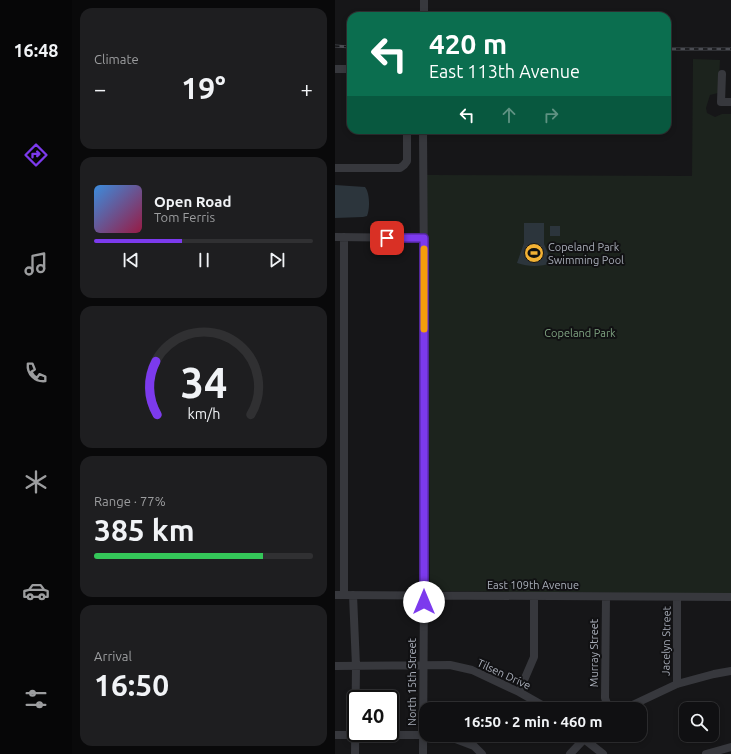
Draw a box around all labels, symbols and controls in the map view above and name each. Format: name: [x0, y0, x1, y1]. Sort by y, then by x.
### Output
icon: left: [363, 28, 415, 80]
text: 420 m: [429, 28, 507, 59]
text: 16:48: [13, 40, 59, 60]
text: Climate: [94, 52, 139, 66]
text: East 113th Avenue: [429, 61, 580, 81]
text: 19°: [181, 71, 226, 105]
text: −: [94, 76, 106, 101]
text: +: [301, 76, 313, 101]
icon: left: [456, 104, 478, 126]
icon: ahead: [498, 104, 520, 126]
icon: right: [540, 104, 562, 126]
icon: directions: [22, 141, 50, 169]
text: Open Road: [154, 193, 231, 210]
text: Tom Ferris: [154, 210, 215, 224]
pin: [370, 221, 404, 255]
icon: arrive: [376, 227, 398, 249]
place label: Copeland Park Swimming Pool: [548, 241, 624, 266]
sports icon: Copeland Park Swimming Pool: [523, 242, 545, 264]
icon: previous: [120, 249, 142, 271]
icon: pause: [193, 249, 215, 271]
icon: next: [266, 249, 288, 271]
icon: music: [22, 250, 50, 278]
park label: Copeland Park: [544, 327, 616, 339]
icon: phone: [22, 359, 50, 387]
text: 34: [180, 359, 227, 406]
text: km/h: [187, 406, 220, 422]
icon: climate: [22, 468, 50, 496]
text: Range · 77%: [94, 494, 166, 508]
text: 385 km: [94, 513, 195, 547]
icon: car: [22, 577, 50, 605]
street label: East 109th Avenue: [487, 579, 579, 591]
position arrow: [403, 581, 445, 623]
street label: Jacelyn Street: [659, 605, 673, 676]
street label: Murray Street: [588, 618, 600, 687]
street label: North 15th Street: [406, 637, 418, 726]
text: Arrival: [94, 649, 132, 663]
street label: Tilsen Drive: [475, 656, 533, 692]
text: 16:50: [94, 668, 169, 702]
icon: filters: [22, 685, 50, 713]
speed limit sign: 40: [347, 690, 399, 742]
map controls: [679, 702, 719, 742]
button: search: [679, 702, 719, 742]
text: 16:50 · 2 min · 460 m: [464, 713, 602, 730]

